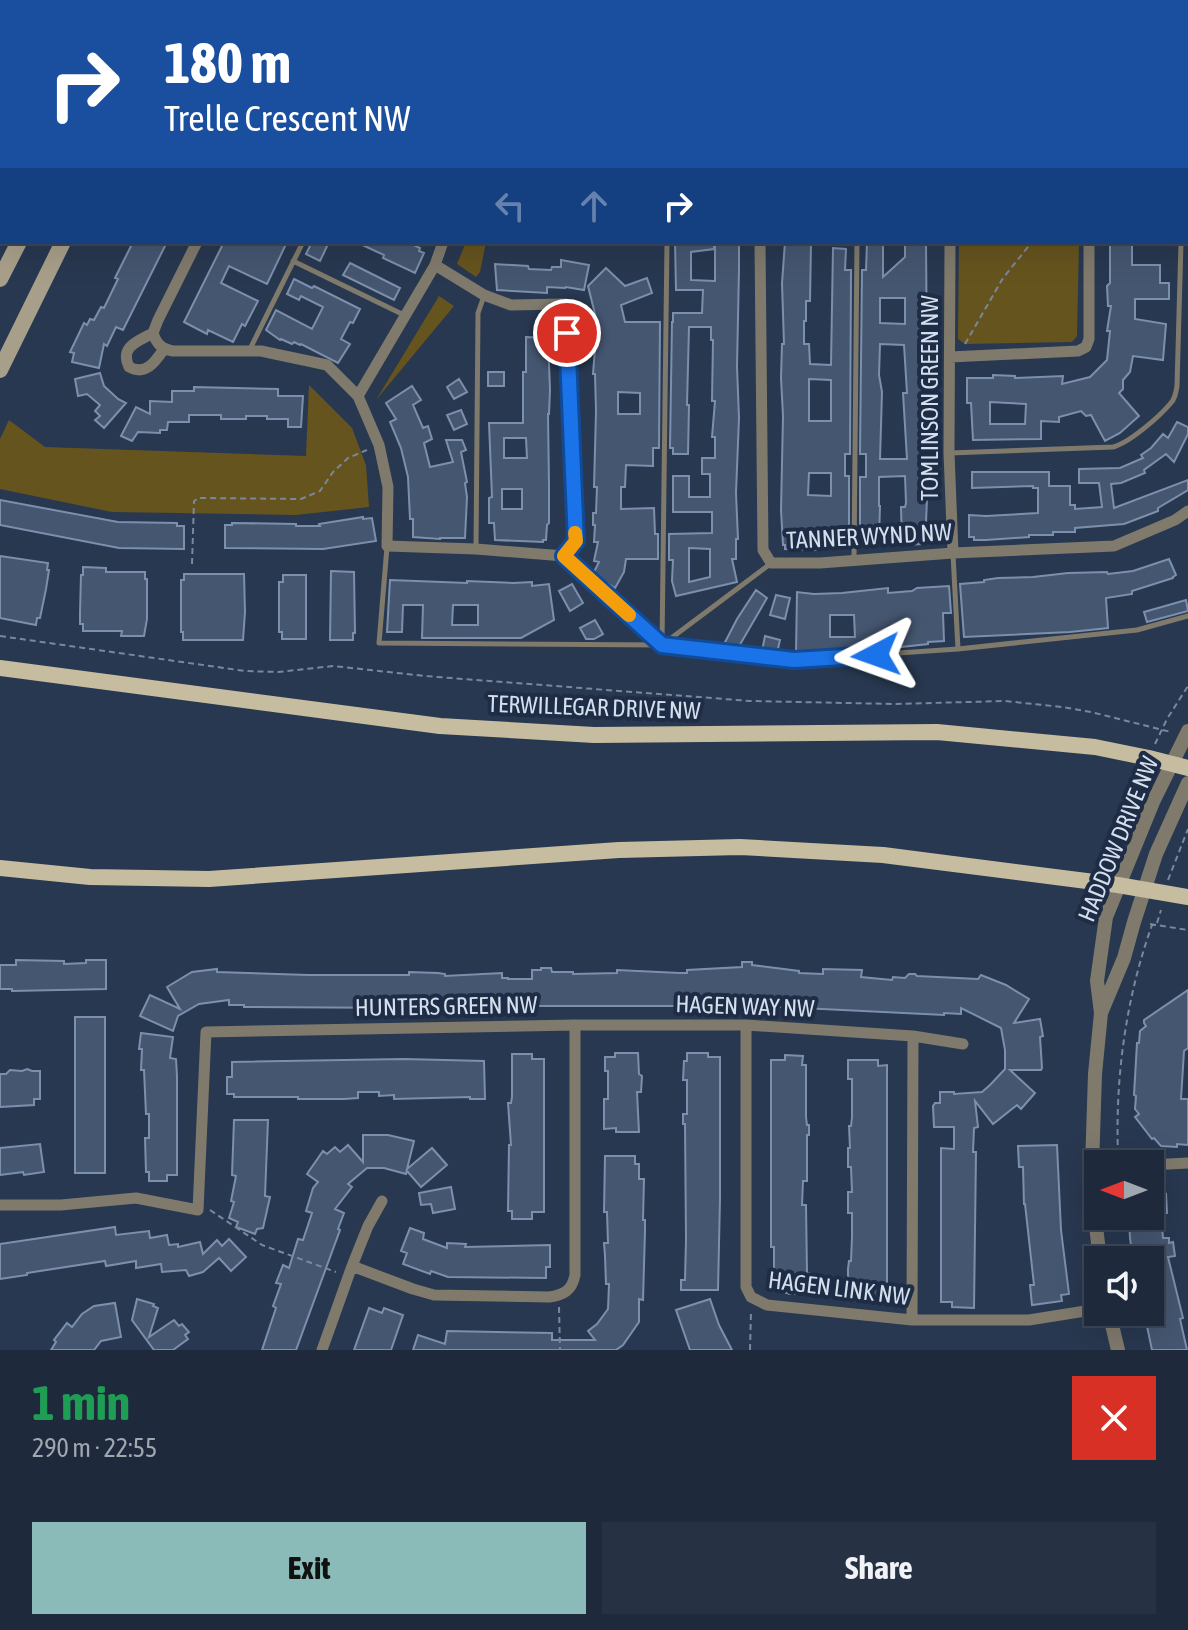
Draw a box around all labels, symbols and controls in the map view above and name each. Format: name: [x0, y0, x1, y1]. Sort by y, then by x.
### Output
text: 180 m: [164, 31, 291, 95]
icon: right: [32, 32, 136, 136]
text: Trelle Crescent NW: [164, 97, 410, 139]
icon: left: [488, 184, 532, 228]
icon: ahead: [572, 184, 616, 228]
icon: right: [656, 184, 700, 228]
street label: TOMLINSON GREEN NW: [916, 295, 943, 501]
pin: [533, 299, 601, 367]
icon: arrive: [545, 311, 589, 355]
street label: TANNER WYND NW: [786, 518, 953, 554]
position arrow: [834, 613, 918, 697]
street label: TERWILLEGAR DRIVE NW: [487, 690, 702, 724]
street label: HADDOW DRIVE NW: [1073, 752, 1164, 925]
street label: HAGEN WAY NW: [675, 990, 816, 1022]
street label: HUNTERS GREEN NW: [354, 991, 538, 1021]
north arrow: [1084, 1150, 1164, 1230]
map controls: [1084, 1150, 1164, 1326]
button: sound: [1084, 1246, 1164, 1326]
street label: HAGEN LINK NW: [767, 1266, 912, 1310]
text: 1 min: [32, 1375, 130, 1430]
button: close: [1072, 1376, 1156, 1460]
text: 290 m · 22:55: [32, 1433, 157, 1463]
button: Exit: [32, 1522, 586, 1614]
button: Share: [602, 1522, 1156, 1614]

